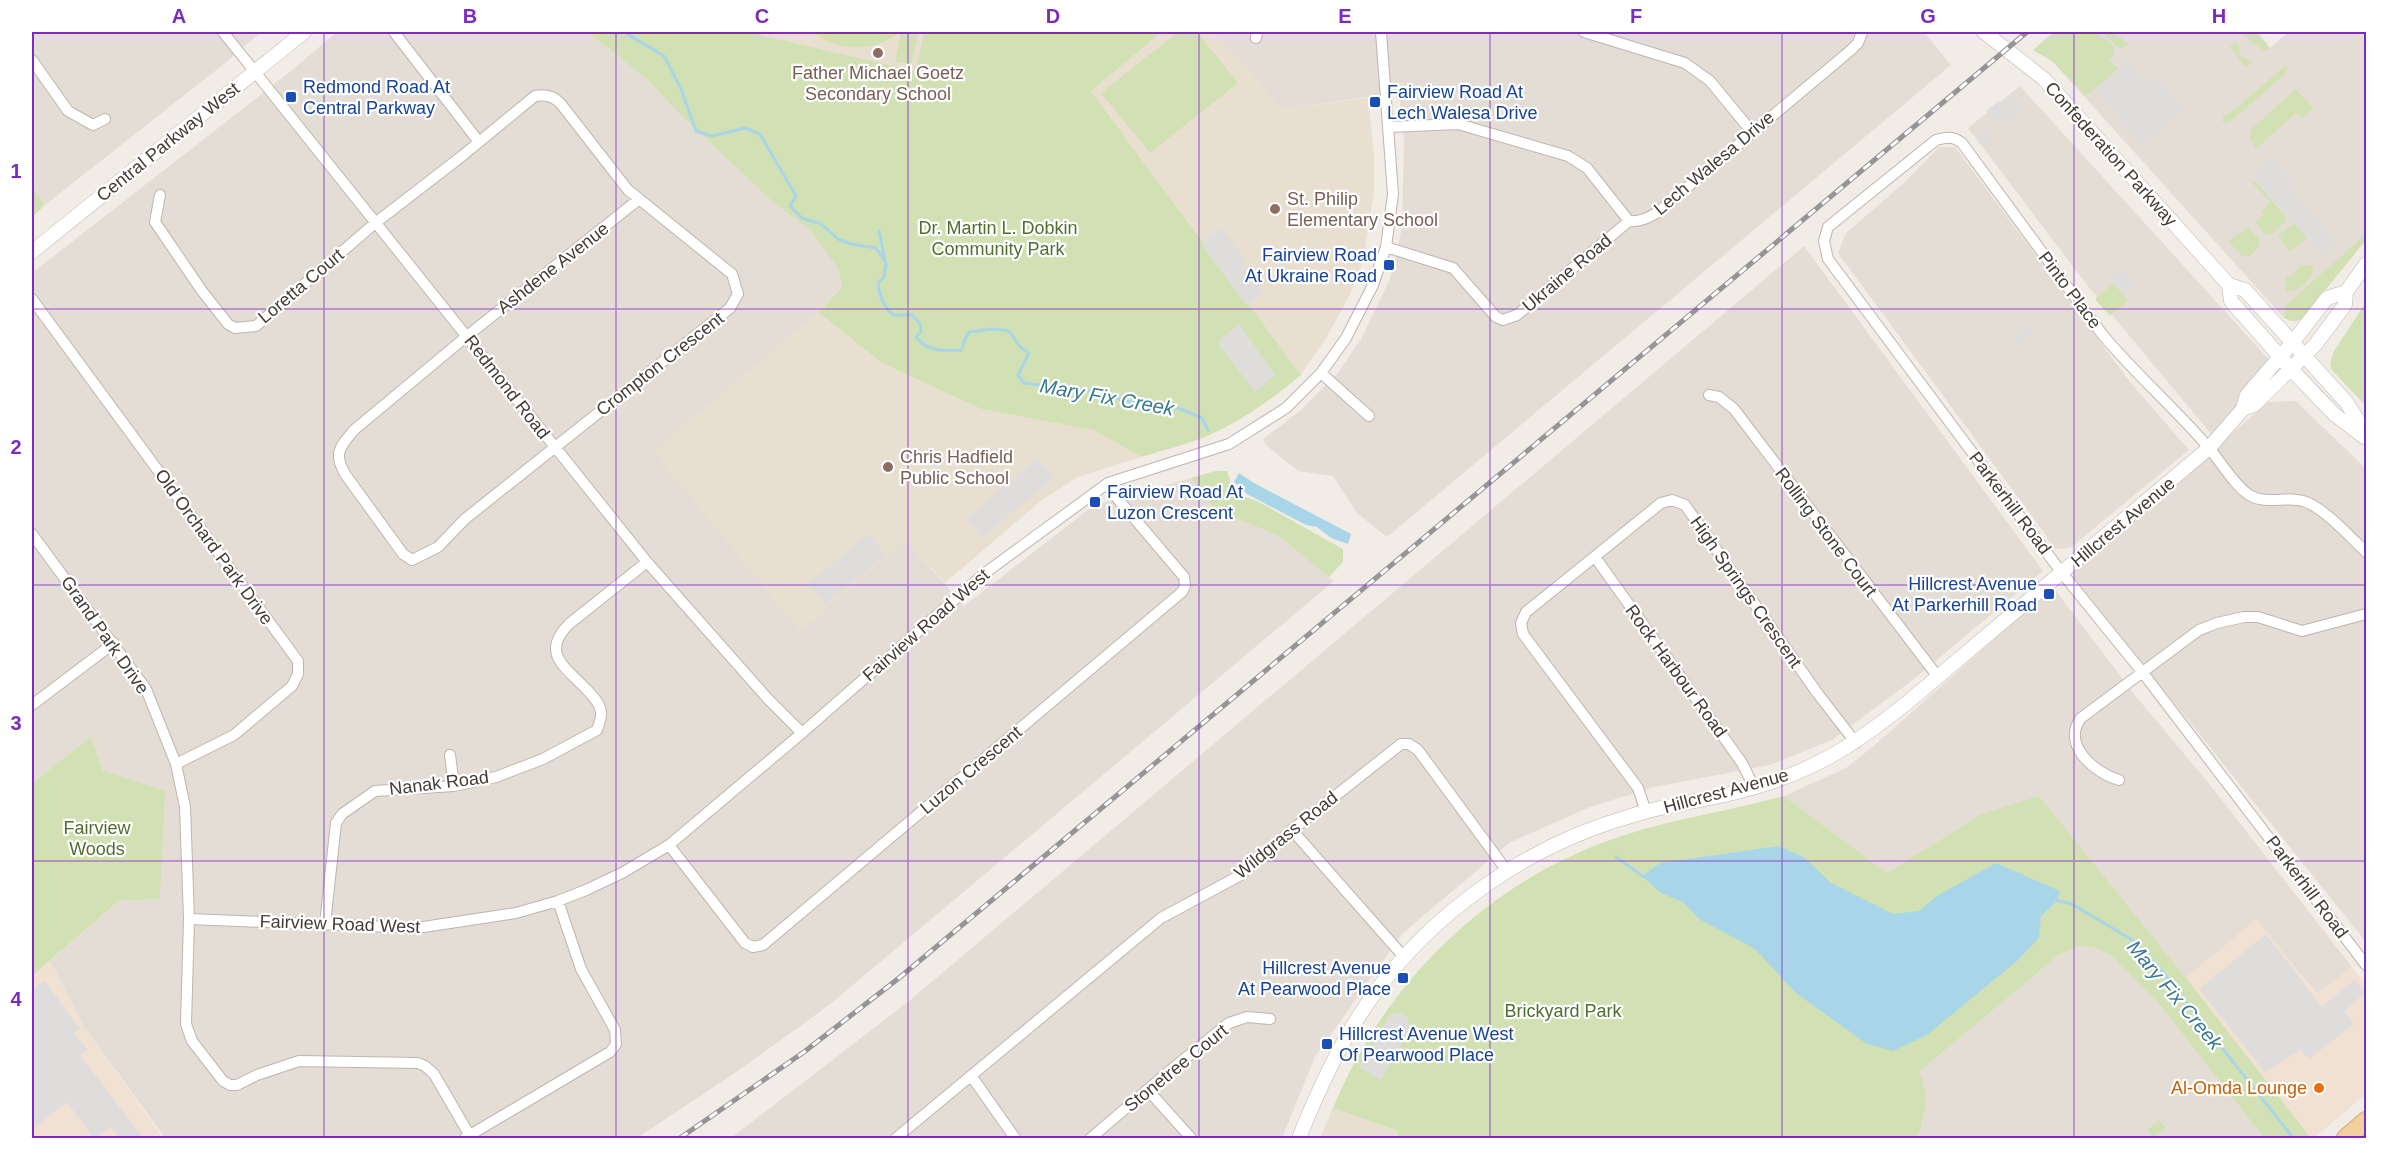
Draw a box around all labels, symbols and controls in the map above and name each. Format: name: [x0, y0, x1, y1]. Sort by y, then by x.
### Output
text: A: [172, 5, 186, 27]
text: B: [463, 5, 477, 27]
text: C: [755, 5, 769, 27]
text: D: [1046, 5, 1060, 27]
text: E: [1338, 5, 1352, 27]
text: F: [1630, 5, 1642, 27]
text: G: [1920, 5, 1936, 27]
text: H: [2212, 5, 2226, 27]
marker: Father Michael Goetz Secondary School: [871, 46, 885, 60]
place label: Father Michael Goetz Secondary School: [792, 63, 964, 104]
place label: Redmond Road At Central Parkway: [303, 77, 450, 118]
street label: Central Parkway West: [93, 78, 243, 206]
street label: Confederation Parkway: [2041, 78, 2181, 230]
place label: Fairview Road At Lech Walesa Drive: [1387, 82, 1537, 123]
marker: Redmond Road At Central Parkway: [284, 90, 298, 104]
marker: Fairview Road At Lech Walesa Drive: [1368, 95, 1382, 109]
street label: Lech Walesa Drive: [1650, 107, 1778, 219]
text: 1: [10, 160, 22, 182]
place label: St. Philip Elementary School: [1287, 189, 1438, 230]
marker: St. Philip Elementary School: [1268, 202, 1282, 216]
street label: Ashdene Avenue: [493, 218, 613, 318]
park label: Dr. Martin L. Dobkin Community Park: [918, 218, 1078, 259]
street label: Ukraine Road: [1518, 230, 1616, 316]
street label: Loretta Court: [254, 245, 348, 327]
place label: Fairview Road At Ukraine Road: [1245, 245, 1377, 286]
street label: Pinto Place: [2035, 248, 2105, 332]
marker: Fairview Road At Ukraine Road: [1382, 258, 1396, 272]
street label: Crompton Crescent: [592, 308, 728, 420]
street label: Redmond Road: [460, 331, 554, 443]
water label: Mary Fix Creek: [1038, 374, 1177, 420]
text: 2: [10, 436, 22, 458]
place label: Chris Hadfield Public School: [900, 447, 1013, 488]
street label: Parkerhill Road: [1965, 448, 2055, 558]
marker: Chris Hadfield Public School: [881, 460, 895, 474]
street label: Rolling Stone Court: [1771, 464, 1881, 600]
street label: Old Orchard Park Drive: [151, 465, 277, 629]
street label: Hillcrest Avenue: [2067, 473, 2179, 571]
place label: Fairview Road At Luzon Crescent: [1107, 482, 1243, 523]
marker: Fairview Road At Luzon Crescent: [1088, 495, 1102, 509]
street label: High Springs Crescent: [1686, 513, 1806, 671]
street label: Fairview Road West: [859, 565, 993, 685]
street label: Grand Park Drive: [57, 572, 153, 698]
place label: Hillcrest Avenue At Parkerhill Road: [1892, 574, 2037, 615]
marker: Hillcrest Avenue At Parkerhill Road: [2042, 587, 2056, 601]
street label: Rock Harbour Road: [1621, 601, 1731, 741]
text: 3: [10, 712, 22, 734]
street label: Luzon Crescent: [916, 722, 1026, 818]
street label: Hillcrest Avenue: [1661, 765, 1791, 817]
street label: Nanak Road: [388, 767, 490, 799]
street label: Wildgrass Road: [1230, 787, 1342, 883]
park label: Fairview Woods: [63, 818, 132, 859]
street label: Parkerhill Road: [2262, 832, 2352, 942]
street label: Fairview Road West: [259, 911, 421, 937]
water label: Mary Fix Creek: [2123, 936, 2228, 1055]
place label: Hillcrest Avenue At Pearwood Place: [1238, 958, 1391, 999]
marker: Hillcrest Avenue At Pearwood Place: [1396, 971, 1410, 985]
text: 4: [10, 988, 22, 1010]
park label: Brickyard Park: [1504, 1001, 1623, 1021]
street label: Stonetree Court: [1120, 1020, 1232, 1116]
place label: Hillcrest Avenue West Of Pearwood Place: [1339, 1024, 1513, 1065]
marker: Hillcrest Avenue West Of Pearwood Place: [1320, 1037, 1334, 1051]
place label: Al-Omda Lounge: [2171, 1078, 2307, 1098]
marker: Al-Omda Lounge: [2312, 1081, 2326, 1095]

